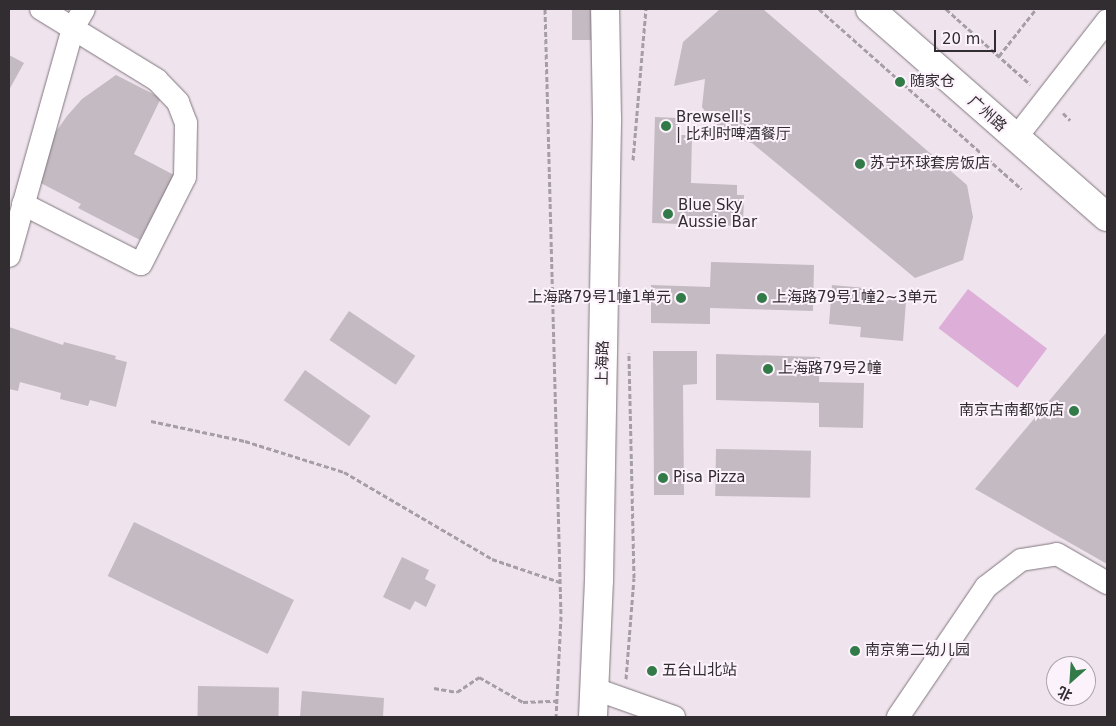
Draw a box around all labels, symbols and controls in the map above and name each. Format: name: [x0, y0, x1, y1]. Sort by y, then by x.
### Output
scale bar: [936, 20, 998, 52]
text: 20 m: [942, 30, 980, 48]
place label: 随家仓: [910, 73, 955, 91]
marker: 随家仓: [894, 76, 906, 88]
street label: 广州路: [964, 92, 1010, 136]
place label: Brewsell's | 比利时啤酒餐厅: [676, 108, 791, 143]
marker: Brewsell's | 比利时啤酒餐厅: [660, 120, 672, 132]
place label: 苏宁环球套房饭店: [870, 155, 990, 173]
marker: 苏宁环球套房饭店: [854, 158, 866, 170]
place label: Blue Sky Aussie Bar: [678, 196, 757, 231]
marker: Blue Sky Aussie Bar: [662, 208, 674, 220]
place label: 上海路79号1幢1单元: [528, 289, 671, 307]
place label: 上海路79号1幢2~3单元: [772, 289, 937, 307]
marker: 上海路79号1幢1单元: [675, 292, 687, 304]
marker: 上海路79号1幢2~3单元: [756, 292, 768, 304]
street label: 上海路: [594, 340, 612, 386]
place label: 上海路79号2幢: [778, 360, 882, 378]
marker: 上海路79号2幢: [762, 363, 774, 375]
place label: 南京古南都饭店: [959, 402, 1064, 420]
marker: 南京古南都饭店: [1068, 405, 1080, 417]
place label: Pisa Pizza: [673, 469, 745, 487]
marker: Pisa Pizza: [657, 472, 669, 484]
place label: 南京第二幼儿园: [865, 642, 970, 660]
marker: 南京第二幼儿园: [849, 645, 861, 657]
north arrow: [1046, 656, 1096, 706]
place label: 五台山北站: [662, 662, 737, 680]
marker: 五台山北站: [646, 665, 658, 677]
text: 北: [1055, 683, 1075, 704]

